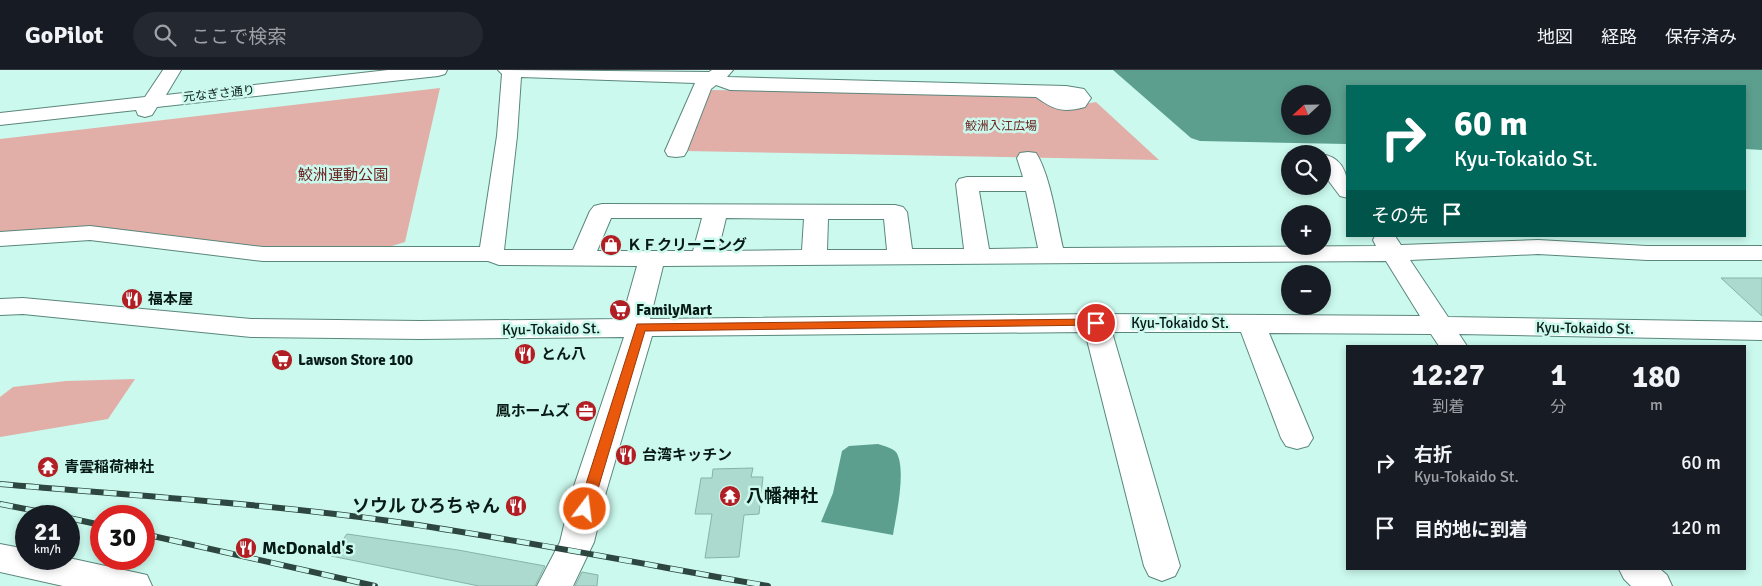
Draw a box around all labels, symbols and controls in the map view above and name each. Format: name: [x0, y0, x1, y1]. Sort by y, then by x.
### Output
search box: [133, 12, 483, 57]
text: GoPilot: [25, 20, 103, 50]
icon: search: [151, 21, 179, 49]
text: ここで検索: [191, 25, 286, 49]
text: 地図: [1537, 26, 1573, 48]
text: 経路: [1601, 26, 1637, 48]
text: 保存済み: [1665, 26, 1737, 48]
street label: 元なぎさ通り: [182, 83, 256, 105]
north arrow: [1281, 85, 1331, 135]
map controls: [1281, 85, 1331, 315]
text: 60 m: [1454, 102, 1528, 145]
icon: right: [1371, 105, 1436, 170]
park label: 鮫洲入江広場: [965, 119, 1037, 134]
button: search: [1281, 145, 1331, 195]
text: Kyu-Tokaido St.: [1454, 145, 1598, 172]
park label: 鮫洲運動公園: [298, 166, 388, 184]
icon: arrive: [1438, 200, 1466, 228]
text: その先: [1371, 204, 1428, 228]
button: +: [1281, 205, 1331, 255]
shop icon: ＫＦクリーニング: [599, 233, 623, 257]
place label: ＫＦクリーニング: [627, 236, 747, 254]
button: −: [1281, 265, 1331, 315]
restaurant icon: 福本屋: [120, 287, 144, 311]
place label: 福本屋: [147, 290, 193, 308]
supermarket icon: FamilyMart: [608, 298, 632, 322]
place label: FamilyMart: [636, 301, 712, 319]
pin: [1075, 302, 1117, 344]
icon: arrive: [1082, 309, 1110, 337]
street label: Kyu-Tokaido St.: [1131, 314, 1229, 332]
street label: Kyu-Tokaido St.: [1536, 318, 1634, 338]
street label: Kyu-Tokaido St.: [502, 319, 600, 339]
restaurant icon: とん八: [513, 342, 537, 366]
place label: とん八: [541, 345, 586, 363]
supermarket icon: Lawson Store 100: [270, 348, 294, 372]
place label: Lawson Store 100: [298, 351, 413, 369]
text: 12:27: [1411, 357, 1485, 394]
text: 1: [1550, 357, 1567, 394]
text: 180: [1632, 359, 1681, 396]
text: m: [1650, 395, 1663, 415]
text: 到着: [1432, 397, 1464, 417]
text: 分: [1550, 397, 1567, 417]
office icon: 鳳ホームズ: [574, 399, 598, 423]
place label: 鳳ホームズ: [495, 402, 570, 420]
restaurant icon: 台湾キッチン: [614, 443, 638, 467]
text: 右折: [1414, 443, 1452, 467]
place label: 台湾キッチン: [642, 446, 732, 464]
icon: right: [1371, 449, 1399, 477]
text: 60 m: [1681, 451, 1721, 475]
temple icon: 青雲稲荷神社: [36, 455, 60, 479]
place label: 青雲稲荷神社: [64, 458, 154, 476]
text: Kyu-Tokaido St.: [1414, 467, 1519, 487]
position arrow: [558, 482, 610, 534]
temple icon: 八幡神社: [718, 484, 742, 508]
place label: 八幡神社: [746, 485, 818, 507]
restaurant icon: ソウル ひろちゃん: [504, 494, 528, 518]
place label: ソウル ひろちゃん: [352, 495, 500, 517]
speed limit sign: 30: [90, 505, 155, 570]
icon: arrive: [1371, 514, 1399, 542]
text: 21: [34, 516, 61, 547]
text: 120 m: [1671, 516, 1721, 540]
text: 目的地に到着: [1414, 518, 1528, 542]
restaurant icon: McDonald's: [234, 536, 258, 560]
place label: McDonald's: [262, 537, 353, 559]
text: km/h: [34, 542, 61, 557]

